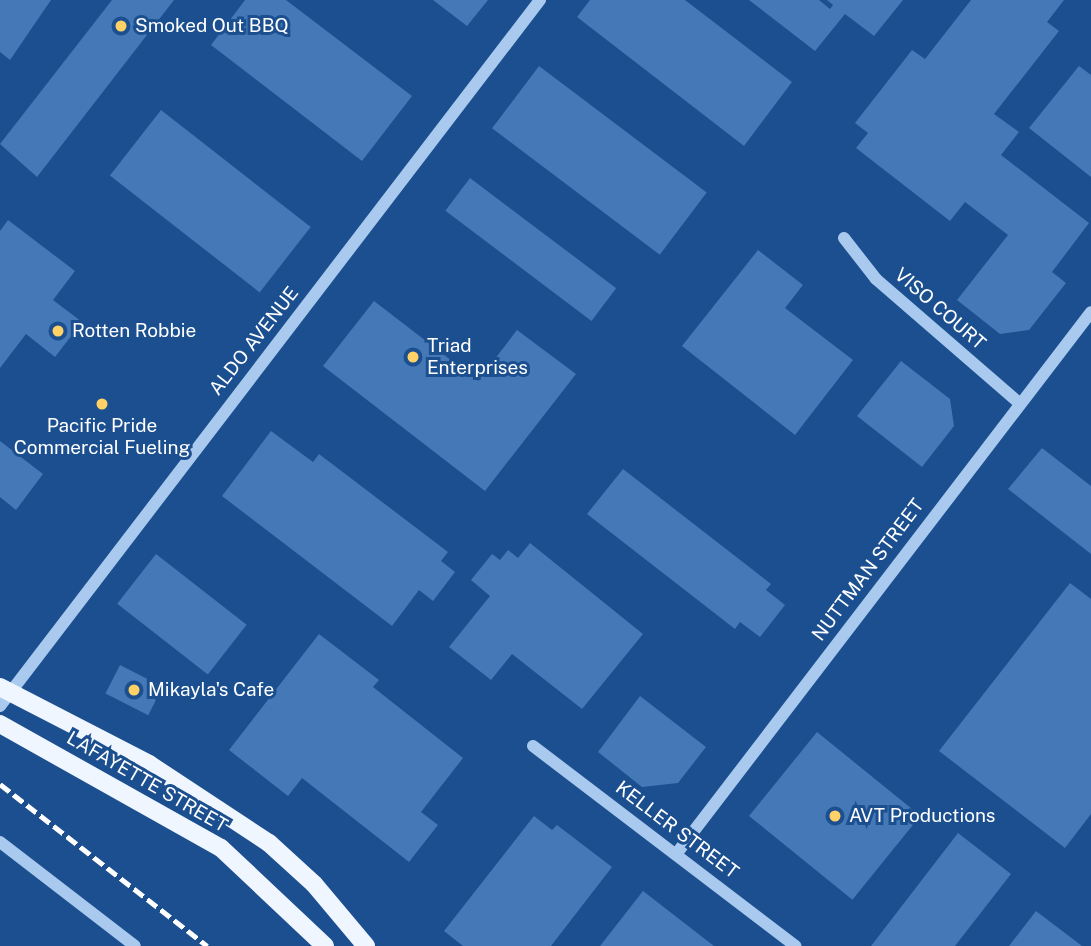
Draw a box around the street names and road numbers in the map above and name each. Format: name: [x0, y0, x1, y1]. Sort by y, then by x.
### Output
street label: VISO COURT: [890, 263, 990, 355]
street label: ALDO AVENUE: [205, 282, 303, 400]
street label: NUTTMAN STREET: [807, 495, 929, 645]
street label: LAFAYETTE STREET: [63, 727, 231, 837]
street label: KELLER STREET: [611, 776, 743, 884]

